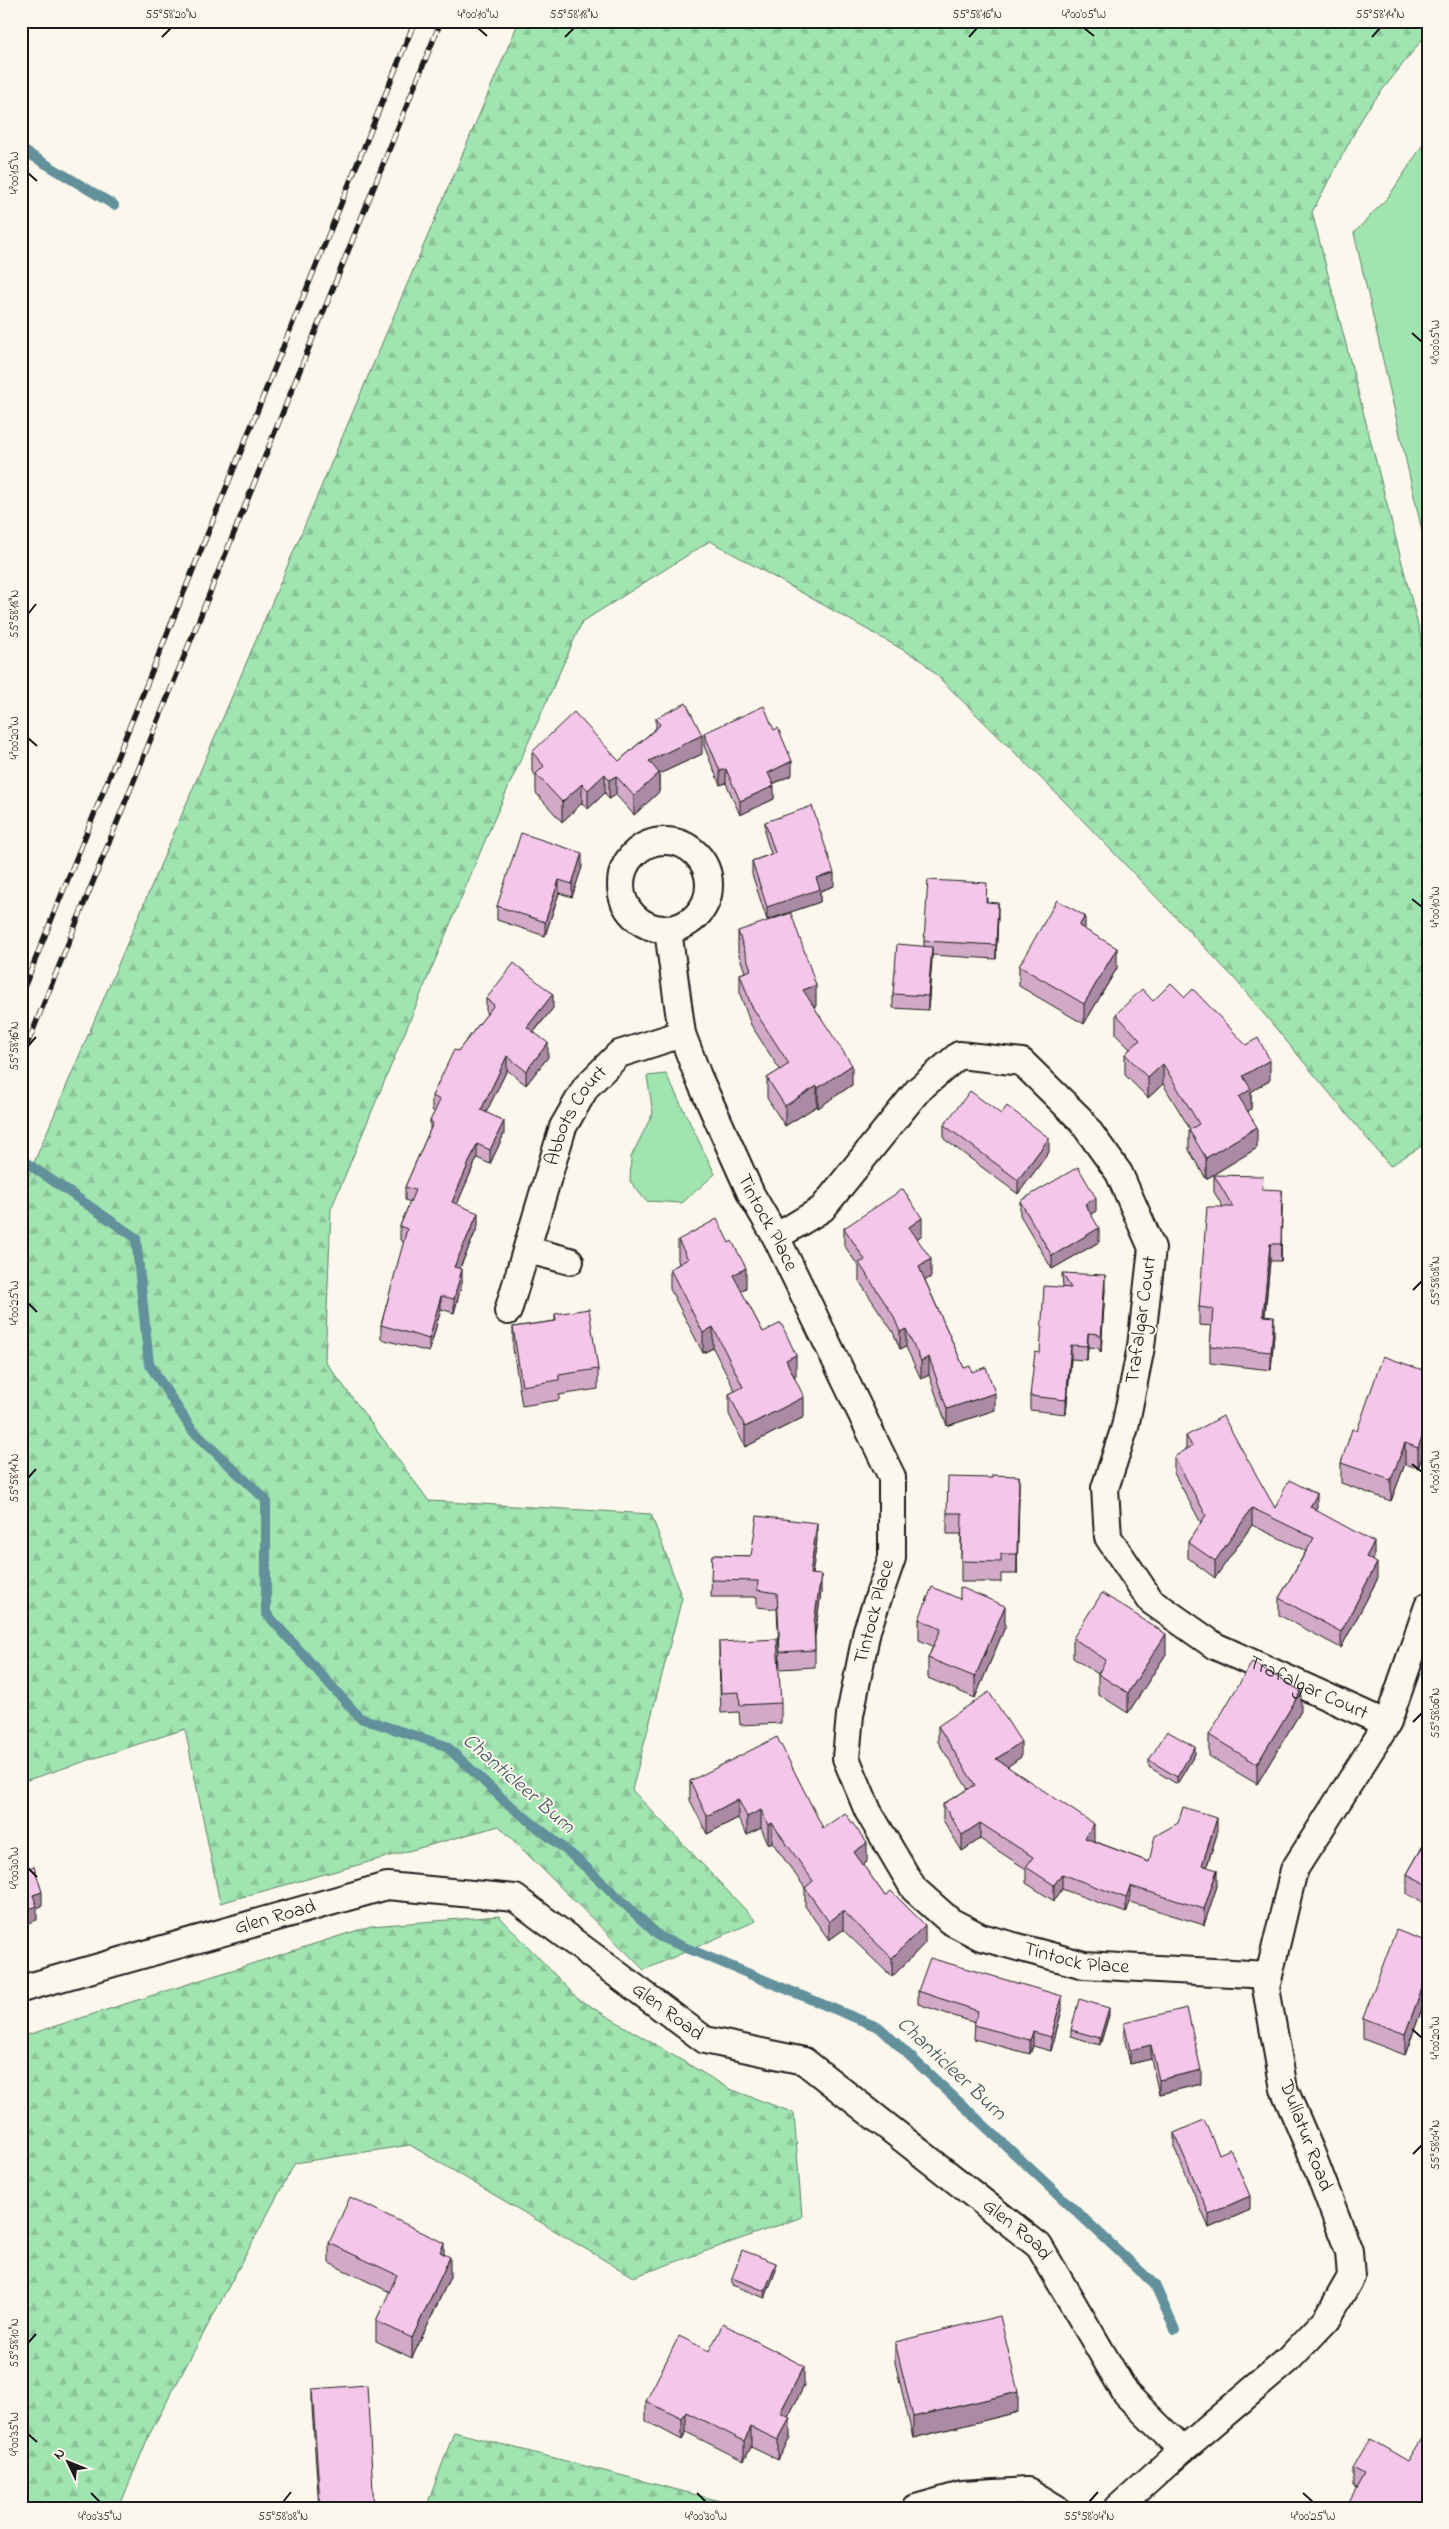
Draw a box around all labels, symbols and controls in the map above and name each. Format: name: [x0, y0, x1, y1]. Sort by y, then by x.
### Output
text: 55°58'20"N: [145, 6, 197, 24]
text: 4°00'10"W: [458, 6, 498, 24]
text: 55°58'18"N: [550, 6, 598, 24]
text: 55°58'16"N: [952, 6, 1002, 24]
text: 4°00'05"W: [1062, 6, 1106, 24]
text: 55°58'14"N: [1355, 6, 1405, 24]
text: 4°00'15"W: [6, 152, 24, 194]
text: 4°00'05"W: [1427, 320, 1445, 364]
text: 55°58'18"N: [6, 590, 24, 638]
text: 4°00'20"W: [6, 716, 24, 760]
text: 4°00'10"W: [1427, 887, 1445, 927]
text: 55°58'16"N: [6, 1021, 24, 1071]
street label: Abbots Court: [538, 1059, 614, 1169]
street label: Tintock Place: [729, 1169, 805, 1276]
street label: Trafalgar Court: [1119, 1254, 1166, 1386]
text: 55°58'08"N: [1427, 1256, 1445, 1306]
text: 4°00'25"W: [6, 1281, 24, 1325]
text: 4°00'15"W: [1427, 1451, 1445, 1493]
text: 55°58'14"N: [6, 1453, 24, 1503]
street label: Tintock Place: [847, 1557, 903, 1667]
street label: Trafalgar Court: [1244, 1648, 1373, 1728]
text: 55°58'06"N: [1427, 1688, 1445, 1738]
water label: Chanticleer Burn: [455, 1727, 581, 1842]
text: 4°00'30"W: [6, 1847, 24, 1889]
street label: Glen Road: [231, 1892, 319, 1943]
street label: Tintock Place: [1020, 1935, 1130, 1982]
street label: Glen Road: [625, 1975, 709, 2048]
water label: Chanticleer Burn: [889, 2010, 1013, 2128]
text: 4°00'20"W: [1427, 2016, 1445, 2060]
street label: Dullatur Road: [1270, 2076, 1339, 2196]
text: 55°58'04"N: [1427, 2120, 1445, 2170]
street label: Glen Road: [976, 2192, 1059, 2266]
text: 55°58'10"N: [6, 2318, 24, 2368]
text: 4°00'35"W: [6, 2412, 24, 2456]
north arrow: [42, 2436, 92, 2486]
text: N: [49, 2444, 70, 2465]
text: 4°00'35"W: [78, 2508, 122, 2526]
text: 55°58'08"N: [258, 2508, 308, 2526]
text: 4°00'30"W: [685, 2508, 727, 2526]
text: 55°58'04"N: [1064, 2508, 1114, 2526]
text: 4°00'25"W: [1291, 2508, 1335, 2526]

